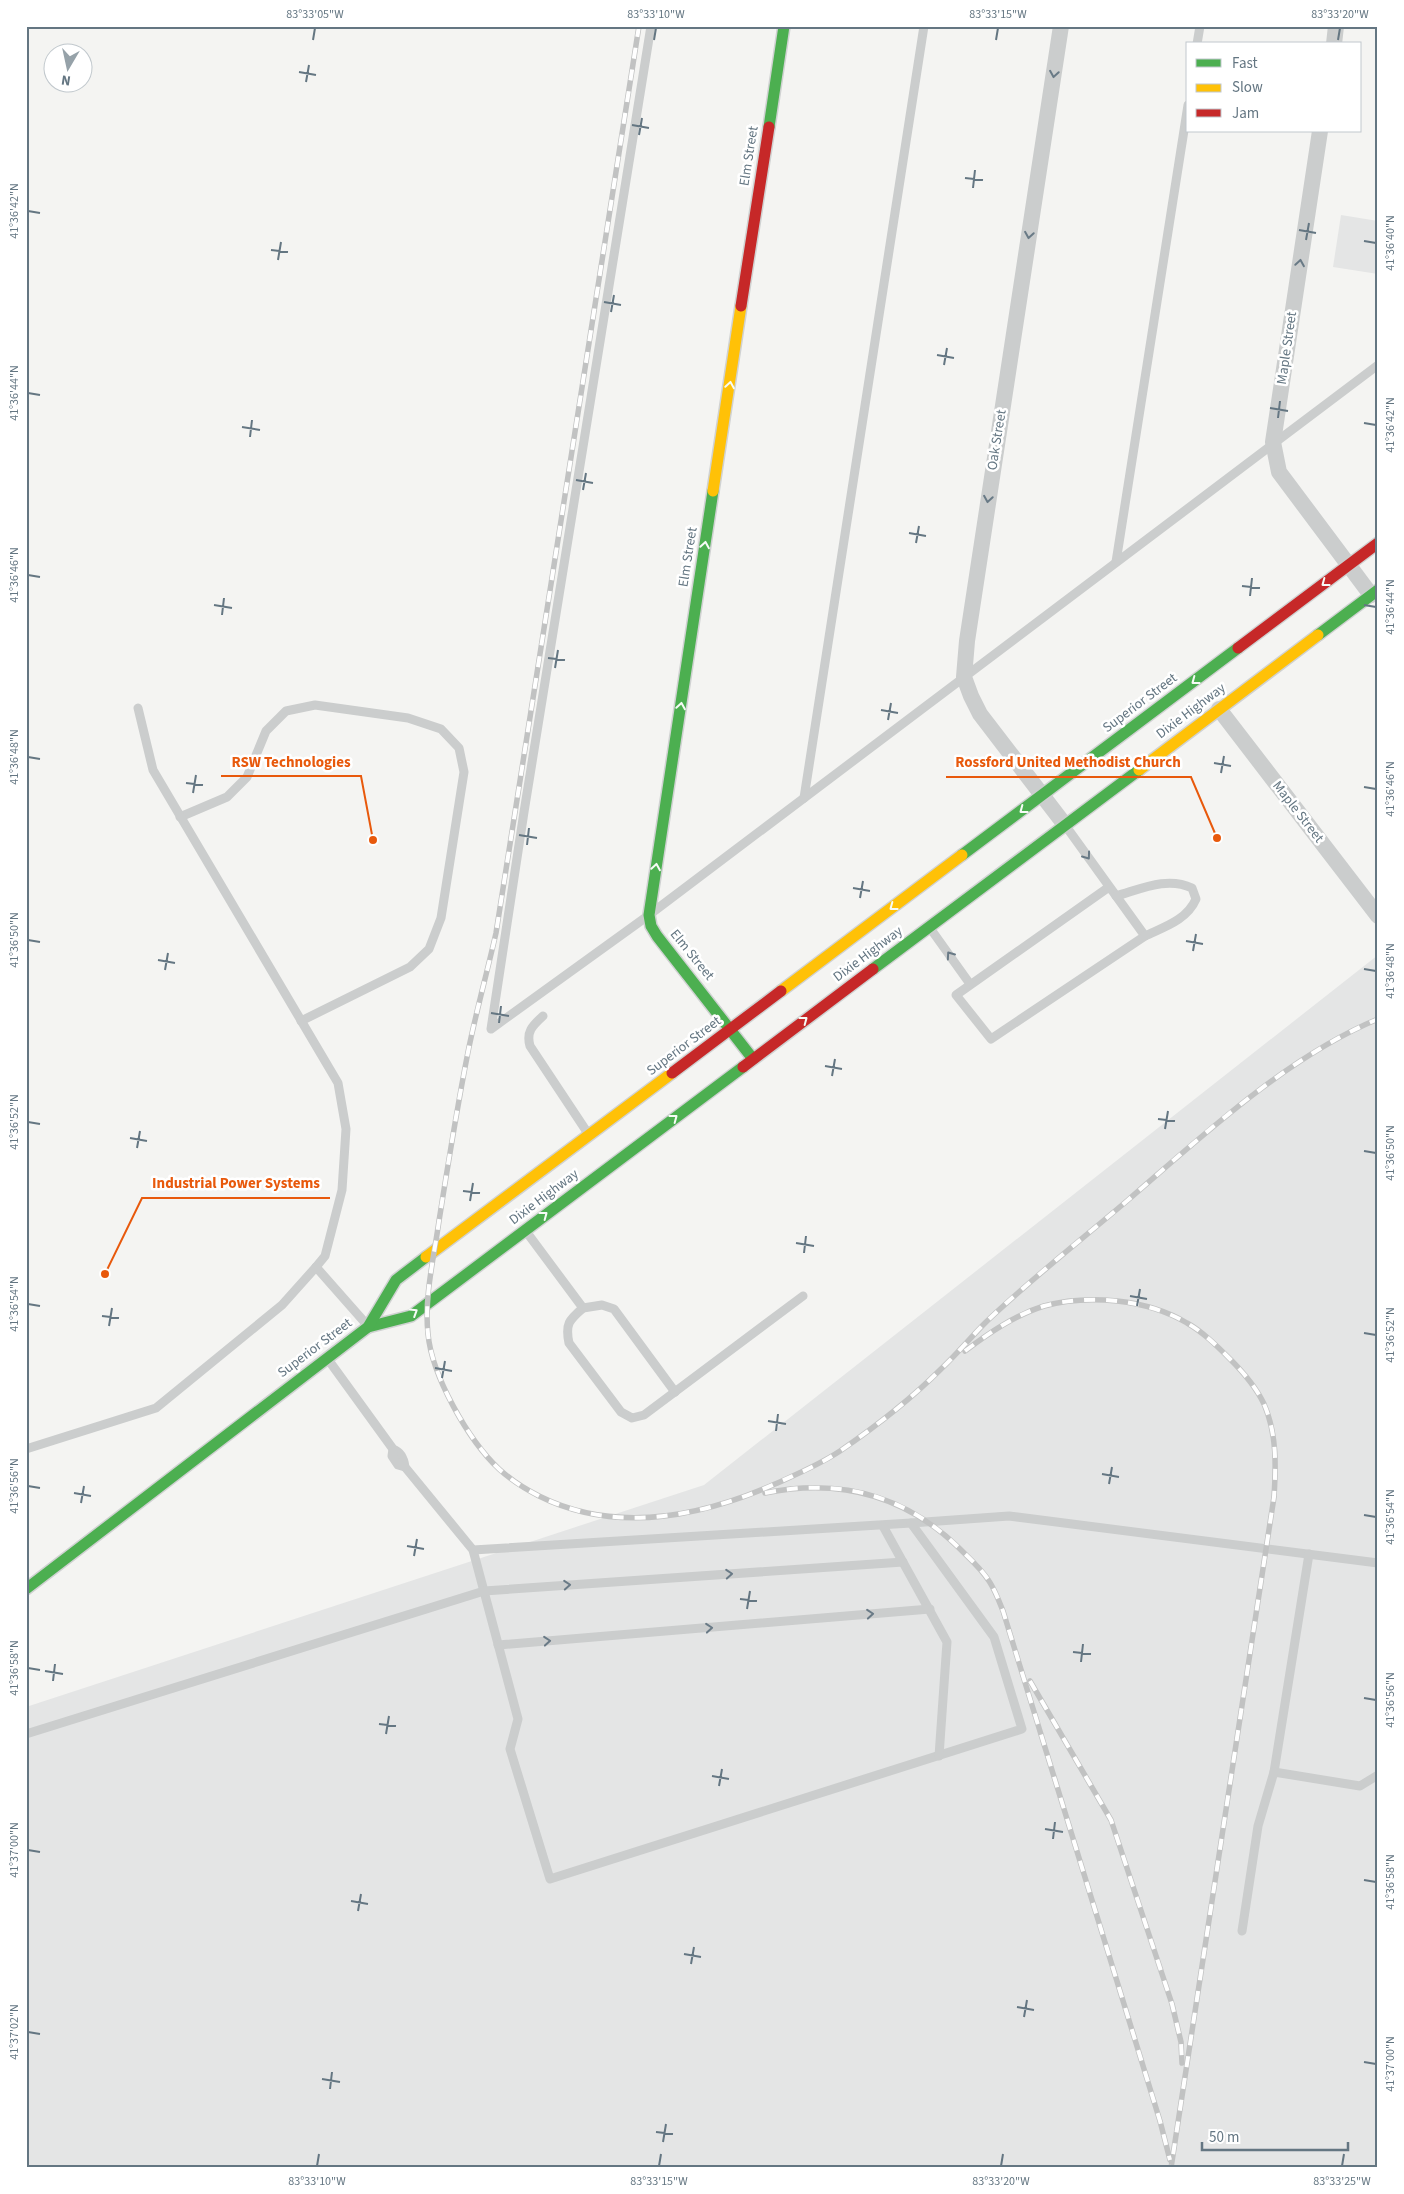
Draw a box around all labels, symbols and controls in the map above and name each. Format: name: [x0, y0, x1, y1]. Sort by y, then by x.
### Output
text: 83°33'05"W: [286, 6, 344, 23]
text: 83°33'10"W: [627, 6, 685, 23]
text: 83°33'15"W: [969, 6, 1027, 23]
text: 83°33'20"W: [1311, 6, 1369, 23]
north arrow: [42, 42, 92, 92]
legend: [1186, 42, 1362, 132]
text: Fast: [1232, 53, 1258, 74]
text: N: [60, 69, 72, 90]
one-way arrow: [1049, 71, 1060, 79]
text: Slow: [1232, 77, 1263, 98]
text: Jam: [1232, 103, 1259, 124]
street label: Elm Street: [734, 124, 764, 187]
text: 41°36'42"N: [6, 183, 23, 239]
text: 41°36'40"N: [1382, 215, 1399, 271]
one-way arrow: [1025, 231, 1035, 239]
one-way arrow: [1294, 259, 1305, 267]
street label: Maple Street: [1272, 310, 1302, 386]
text: 41°36'44"N: [6, 365, 23, 421]
one-way arrow: [724, 380, 734, 389]
text: 41°36'42"N: [1382, 397, 1399, 453]
street label: Oak Street: [982, 408, 1012, 472]
one-way arrow: [984, 495, 994, 504]
street label: Elm Street: [673, 525, 703, 588]
one-way arrow: [700, 541, 710, 550]
text: 41°36'46"N: [6, 547, 23, 603]
one-way arrow: [1321, 577, 1331, 586]
text: 41°36'44"N: [1382, 579, 1399, 635]
street label: Superior Street: [1099, 668, 1182, 738]
one-way arrow: [1192, 675, 1201, 683]
street label: Dixie Highway: [1152, 678, 1230, 744]
one-way arrow: [675, 702, 685, 710]
text: 41°36'48"N: [6, 729, 23, 785]
callout: RSW Technologies: [221, 746, 361, 776]
callout: Rossford United Methodist Church: [946, 747, 1191, 777]
text: RSW Technologies: [231, 752, 351, 773]
text: Rossford United Methodist Church: [955, 752, 1181, 773]
text: 41°36'46"N: [1382, 761, 1399, 817]
street label: Maple Street: [1268, 777, 1329, 847]
one-way arrow: [1019, 804, 1029, 813]
one-way arrow: [1081, 850, 1090, 860]
one-way arrow: [651, 862, 661, 871]
one-way arrow: [890, 902, 899, 910]
text: 41°36'50"N: [6, 912, 23, 968]
street label: Dixie Highway: [829, 921, 907, 987]
street label: Elm Street: [665, 925, 719, 985]
text: 41°36'48"N: [1382, 943, 1399, 999]
one-way arrow: [947, 951, 956, 961]
street label: Superior Street: [643, 1011, 726, 1081]
one-way arrow: [798, 1017, 808, 1026]
text: 41°36'52"N: [6, 1094, 23, 1150]
one-way arrow: [668, 1115, 677, 1123]
text: 41°36'50"N: [1382, 1125, 1399, 1181]
street label: Dixie Highway: [505, 1164, 583, 1230]
callout: Industrial Power Systems: [142, 1168, 330, 1198]
text: Industrial Power Systems: [152, 1173, 320, 1194]
one-way arrow: [538, 1212, 548, 1221]
text: 41°36'54"N: [6, 1276, 23, 1332]
text: 41°36'52"N: [1382, 1307, 1399, 1363]
one-way arrow: [409, 1309, 418, 1319]
street label: Superior Street: [274, 1313, 357, 1383]
text: 41°36'56"N: [6, 1458, 23, 1514]
text: 41°36'54"N: [1382, 1489, 1399, 1545]
one-way arrow: [726, 1569, 734, 1580]
one-way arrow: [564, 1580, 572, 1591]
one-way arrow: [867, 1609, 875, 1620]
one-way arrow: [705, 1622, 713, 1633]
one-way arrow: [543, 1636, 551, 1647]
text: 41°36'58"N: [6, 1640, 23, 1696]
text: 41°36'56"N: [1382, 1672, 1399, 1728]
text: 41°37'00"N: [6, 1822, 23, 1878]
text: 41°36'58"N: [1382, 1854, 1399, 1910]
text: 41°37'02"N: [6, 2004, 23, 2060]
text: 41°37'00"N: [1382, 2036, 1399, 2092]
scale bar: [1202, 2119, 1348, 2151]
text: 50 m: [1209, 2127, 1239, 2148]
text: 83°33'10"W: [288, 2173, 346, 2190]
text: 83°33'15"W: [630, 2173, 688, 2190]
text: 83°33'20"W: [972, 2173, 1030, 2190]
text: 83°33'25"W: [1313, 2173, 1371, 2190]

